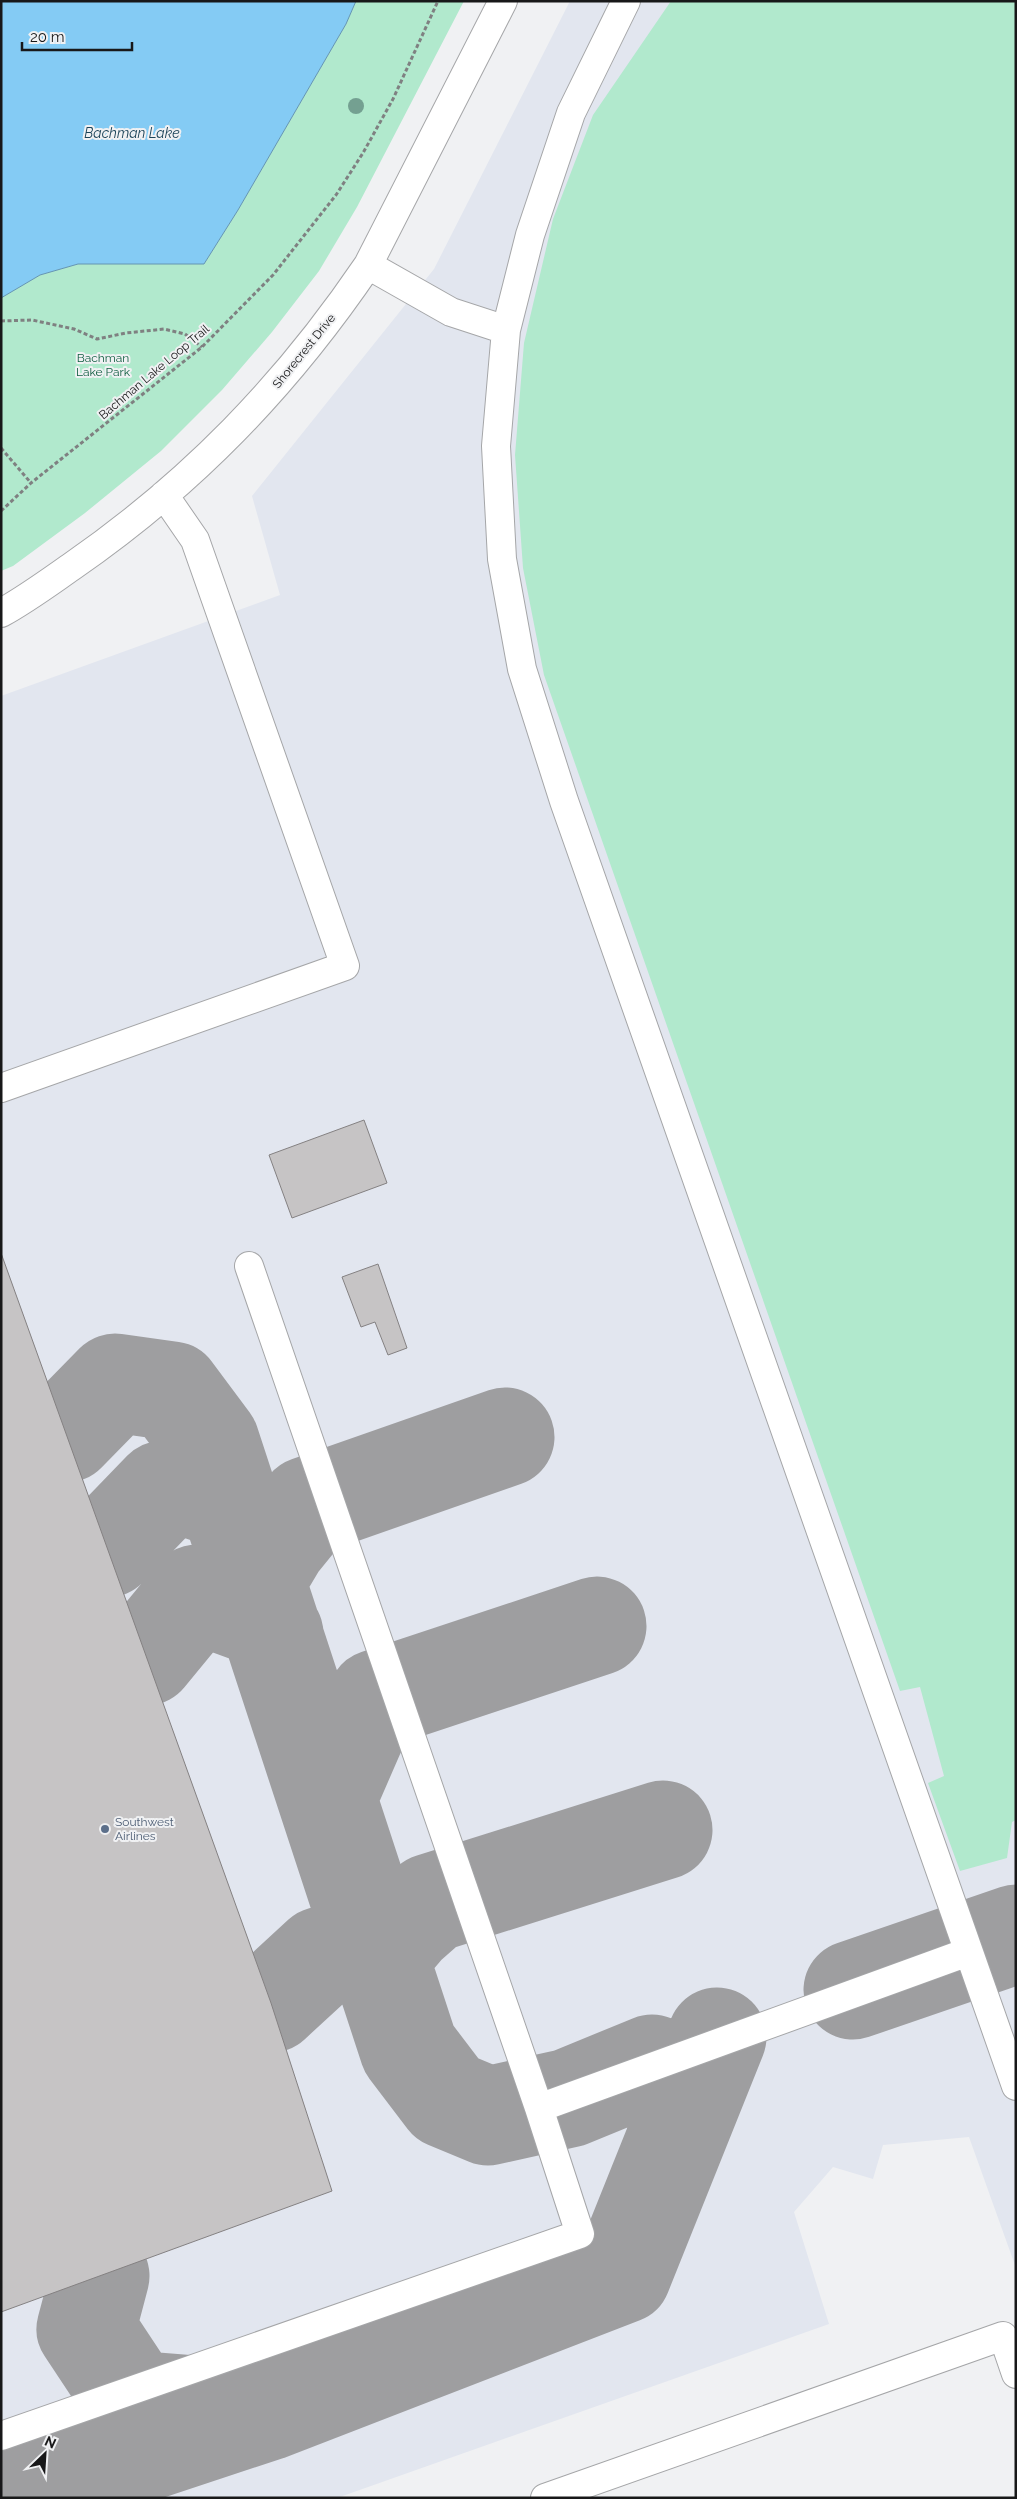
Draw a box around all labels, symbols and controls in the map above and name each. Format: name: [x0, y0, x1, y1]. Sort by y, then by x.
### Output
scale bar: [22, 20, 132, 52]
text: 20 m: [30, 28, 65, 46]
water label: Bachman Lake: [84, 125, 180, 141]
street label: Shorecrest Drive: [270, 311, 338, 391]
street label: Bachman Lake Loop Trail: [96, 321, 213, 422]
park label: Bachman Lake Park: [76, 351, 131, 379]
place label: Southwest Airlines: [115, 1815, 174, 1843]
marker: Southwest Airlines: [99, 1823, 111, 1835]
north arrow: [20, 2429, 70, 2479]
text: N: [42, 2433, 59, 2452]

